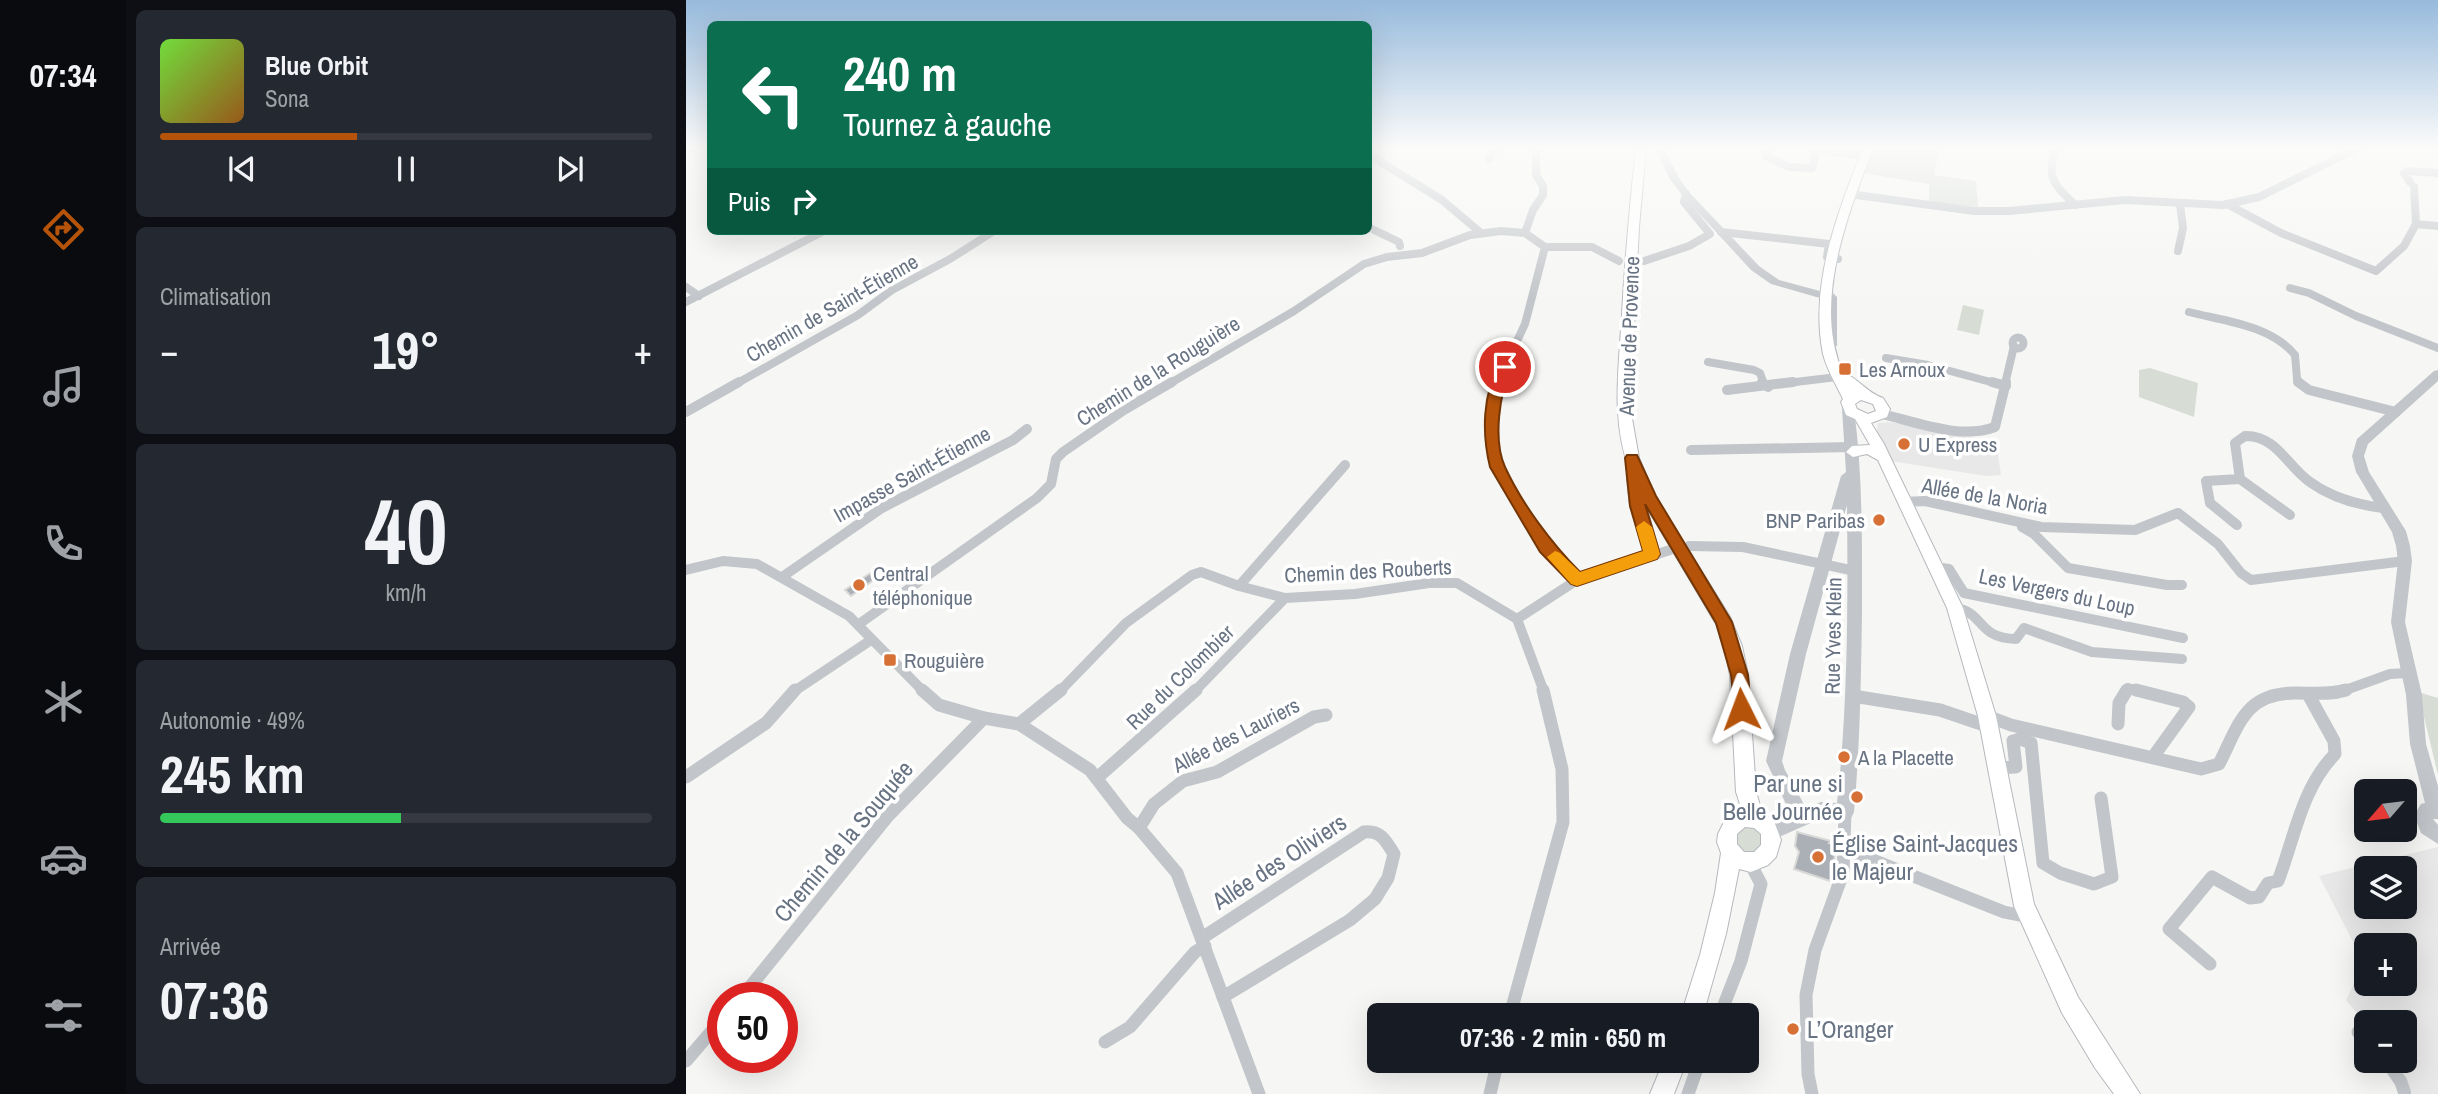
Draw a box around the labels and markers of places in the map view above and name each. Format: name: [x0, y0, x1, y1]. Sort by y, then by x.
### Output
pin: [1475, 337, 1535, 397]
place label: Les Arnoux: [1859, 355, 1946, 384]
marker: Les Arnoux: [1837, 361, 1853, 377]
place label: U Express: [1918, 430, 1997, 459]
marker: U Express: [1896, 436, 1912, 452]
place label: BNP Paribas: [1766, 506, 1865, 535]
marker: BNP Paribas: [1871, 512, 1887, 528]
place label: Central téléphonique: [873, 559, 973, 612]
marker: Central téléphonique: [851, 577, 867, 593]
place label: Rouguière: [904, 646, 984, 675]
marker: Rouguière: [882, 652, 898, 668]
place label: A la Placette: [1857, 743, 1954, 772]
marker: A la Placette: [1836, 749, 1852, 765]
place label: Par une si Belle Journée: [1723, 767, 1843, 827]
marker: Par une si Belle Journée: [1849, 789, 1865, 805]
place label: Église Saint-Jacques le Majeur: [1832, 827, 2018, 887]
marker: Église Saint-Jacques le Majeur: [1810, 849, 1826, 865]
place label: L’Oranger: [1807, 1013, 1894, 1045]
marker: L’Oranger: [1785, 1021, 1801, 1037]

